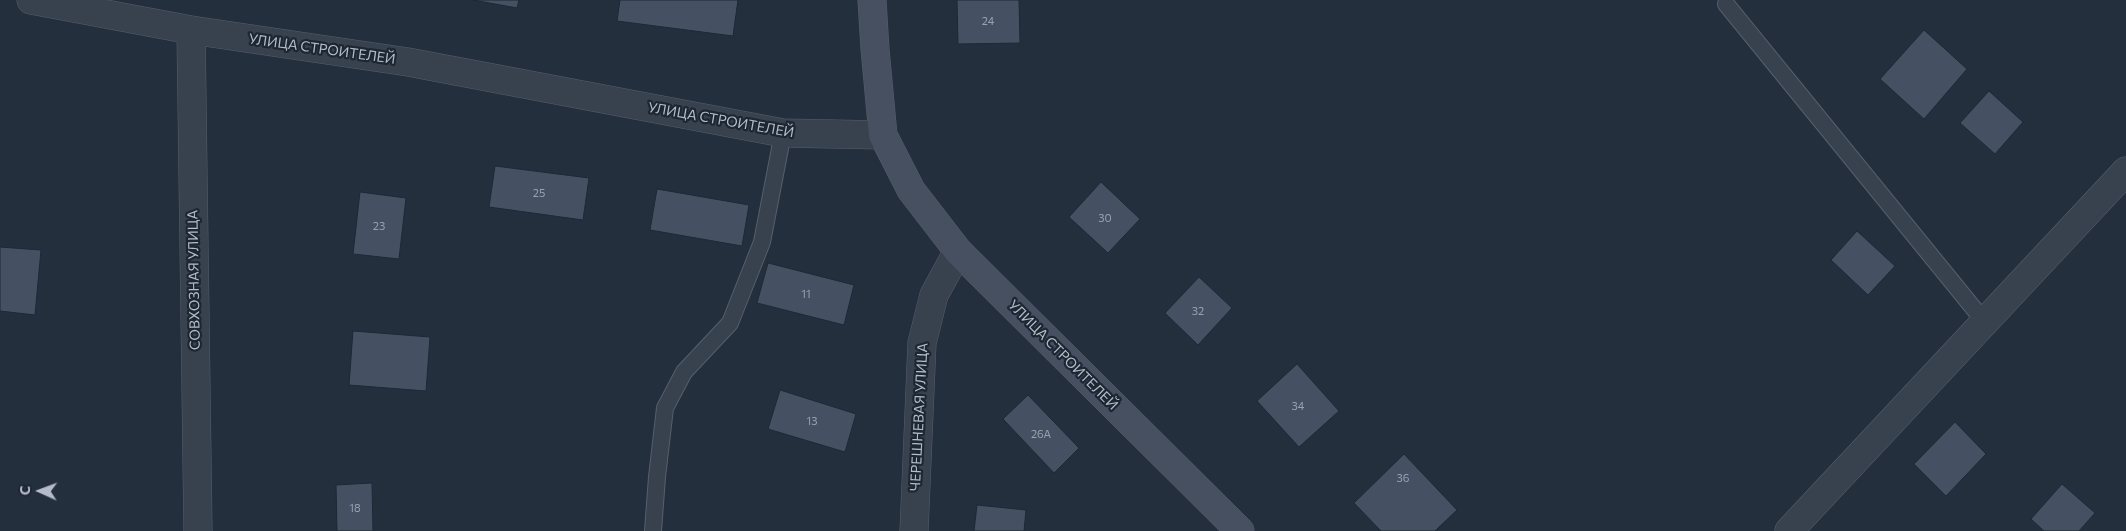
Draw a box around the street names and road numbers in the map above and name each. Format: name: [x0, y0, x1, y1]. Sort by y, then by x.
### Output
street label: УЛИЦА СТРОИТЕЛЕЙ: [247, 30, 397, 68]
street label: УЛИЦА СТРОИТЕЛЕЙ: [647, 99, 795, 141]
street label: СОВХОЗНАЯ УЛИЦА: [184, 210, 204, 350]
street label: УЛИЦА СТРОИТЕЛЕЙ: [1005, 297, 1121, 413]
street label: ЧЕРЕШНЕВАЯ УЛИЦА: [907, 342, 931, 492]

